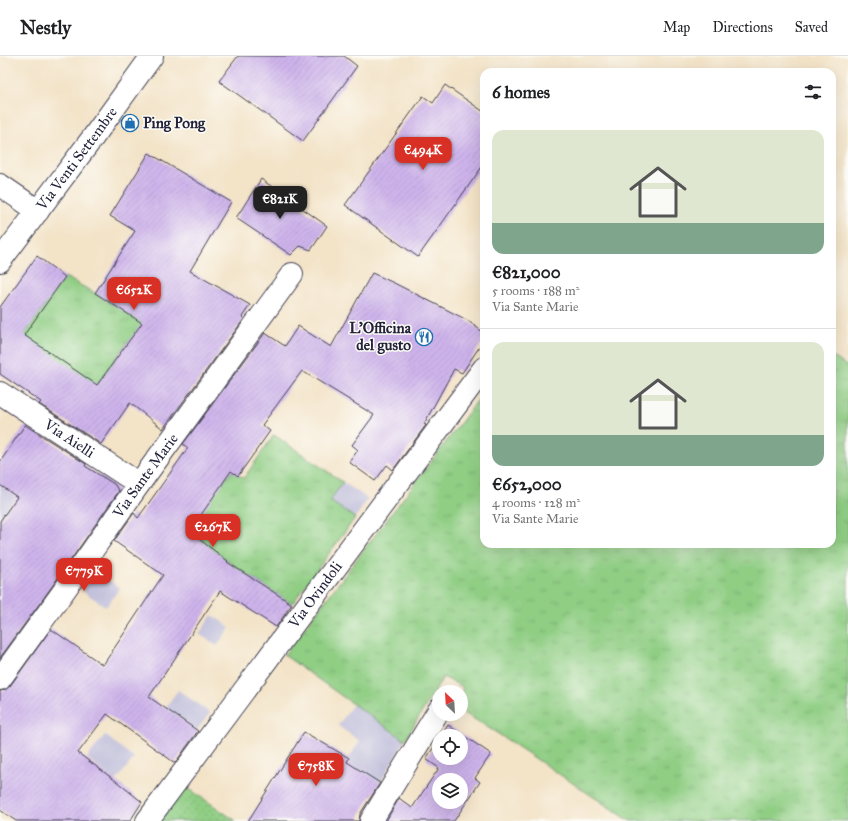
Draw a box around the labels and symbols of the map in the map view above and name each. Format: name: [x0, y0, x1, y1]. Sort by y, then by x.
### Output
street label: Via Venti Settembre: [32, 104, 121, 214]
shop icon: Ping Pong: [120, 113, 140, 133]
place label: Ping Pong: [143, 114, 206, 133]
pin: €494K: [395, 137, 451, 171]
pin: €821K: [252, 186, 308, 220]
pin: €652K: [106, 277, 162, 311]
place label: L'Officina del gusto: [349, 319, 412, 355]
restaurant icon: L'Officina del gusto: [414, 327, 434, 347]
street label: Via Aielli: [40, 415, 98, 462]
street label: Via Sante Marie: [108, 430, 182, 522]
pin: €267K: [185, 514, 241, 548]
pin: €779K: [56, 558, 112, 592]
street label: Via Ovindoli: [284, 558, 346, 632]
north arrow: [432, 685, 468, 721]
pin: €758K: [288, 753, 344, 787]

